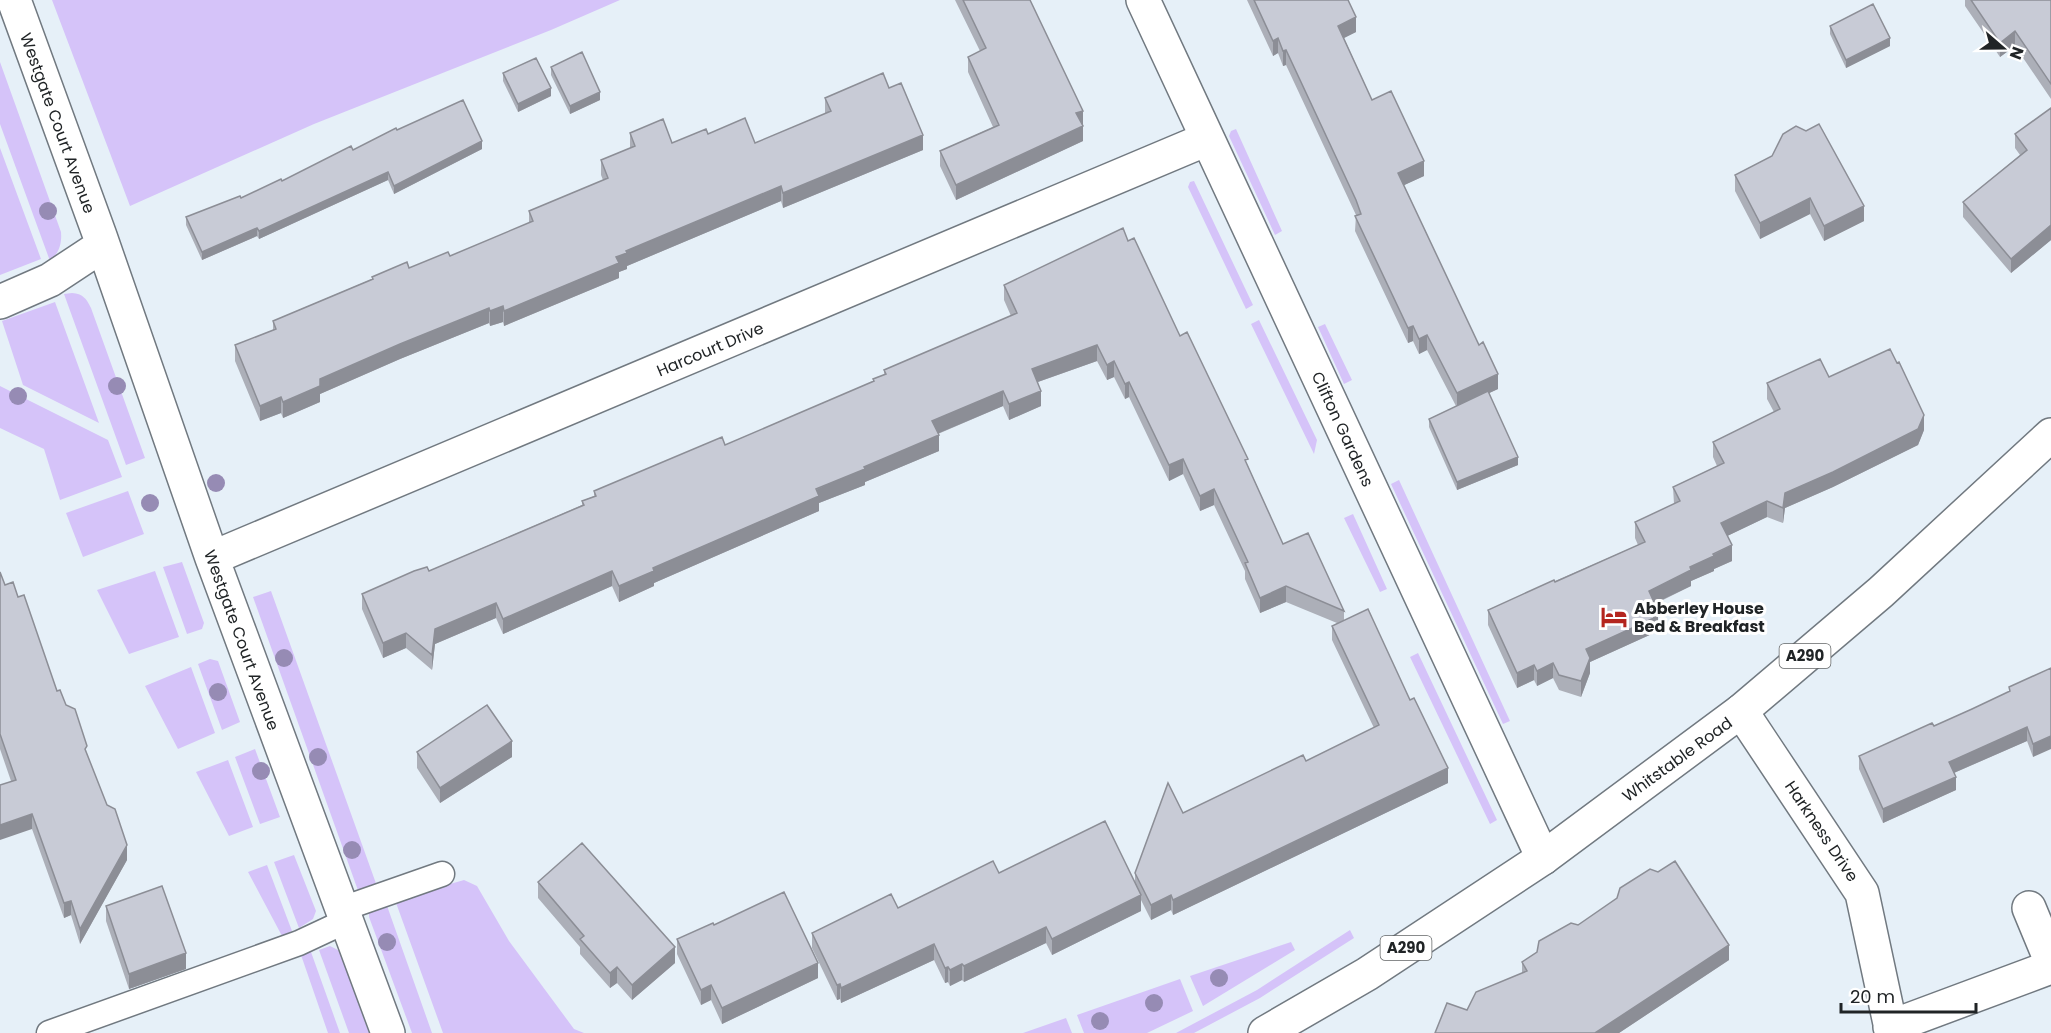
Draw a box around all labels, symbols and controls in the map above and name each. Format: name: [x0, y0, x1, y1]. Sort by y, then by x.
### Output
north arrow: [1973, 18, 2033, 78]
street label: Westgate Court Avenue: [14, 30, 101, 217]
text: N: [2004, 43, 2029, 63]
street label: Harcourt Drive: [653, 317, 767, 382]
street label: Clifton Gardens: [1306, 368, 1379, 491]
street label: Westgate Court Avenue: [198, 547, 285, 734]
place label: Abberley House Bed & Breakfast: [1634, 597, 1765, 638]
hotel icon: Abberley House Bed & Breakfast: [1599, 602, 1629, 632]
road number: A290: [1780, 644, 1830, 668]
street label: Whitstable Road: [1617, 712, 1737, 807]
street label: Harkness Drive: [1779, 776, 1864, 886]
road number: A290: [1380, 936, 1432, 960]
scale bar: [1841, 976, 1976, 1014]
text: 20 m: [1850, 984, 1895, 1009]

